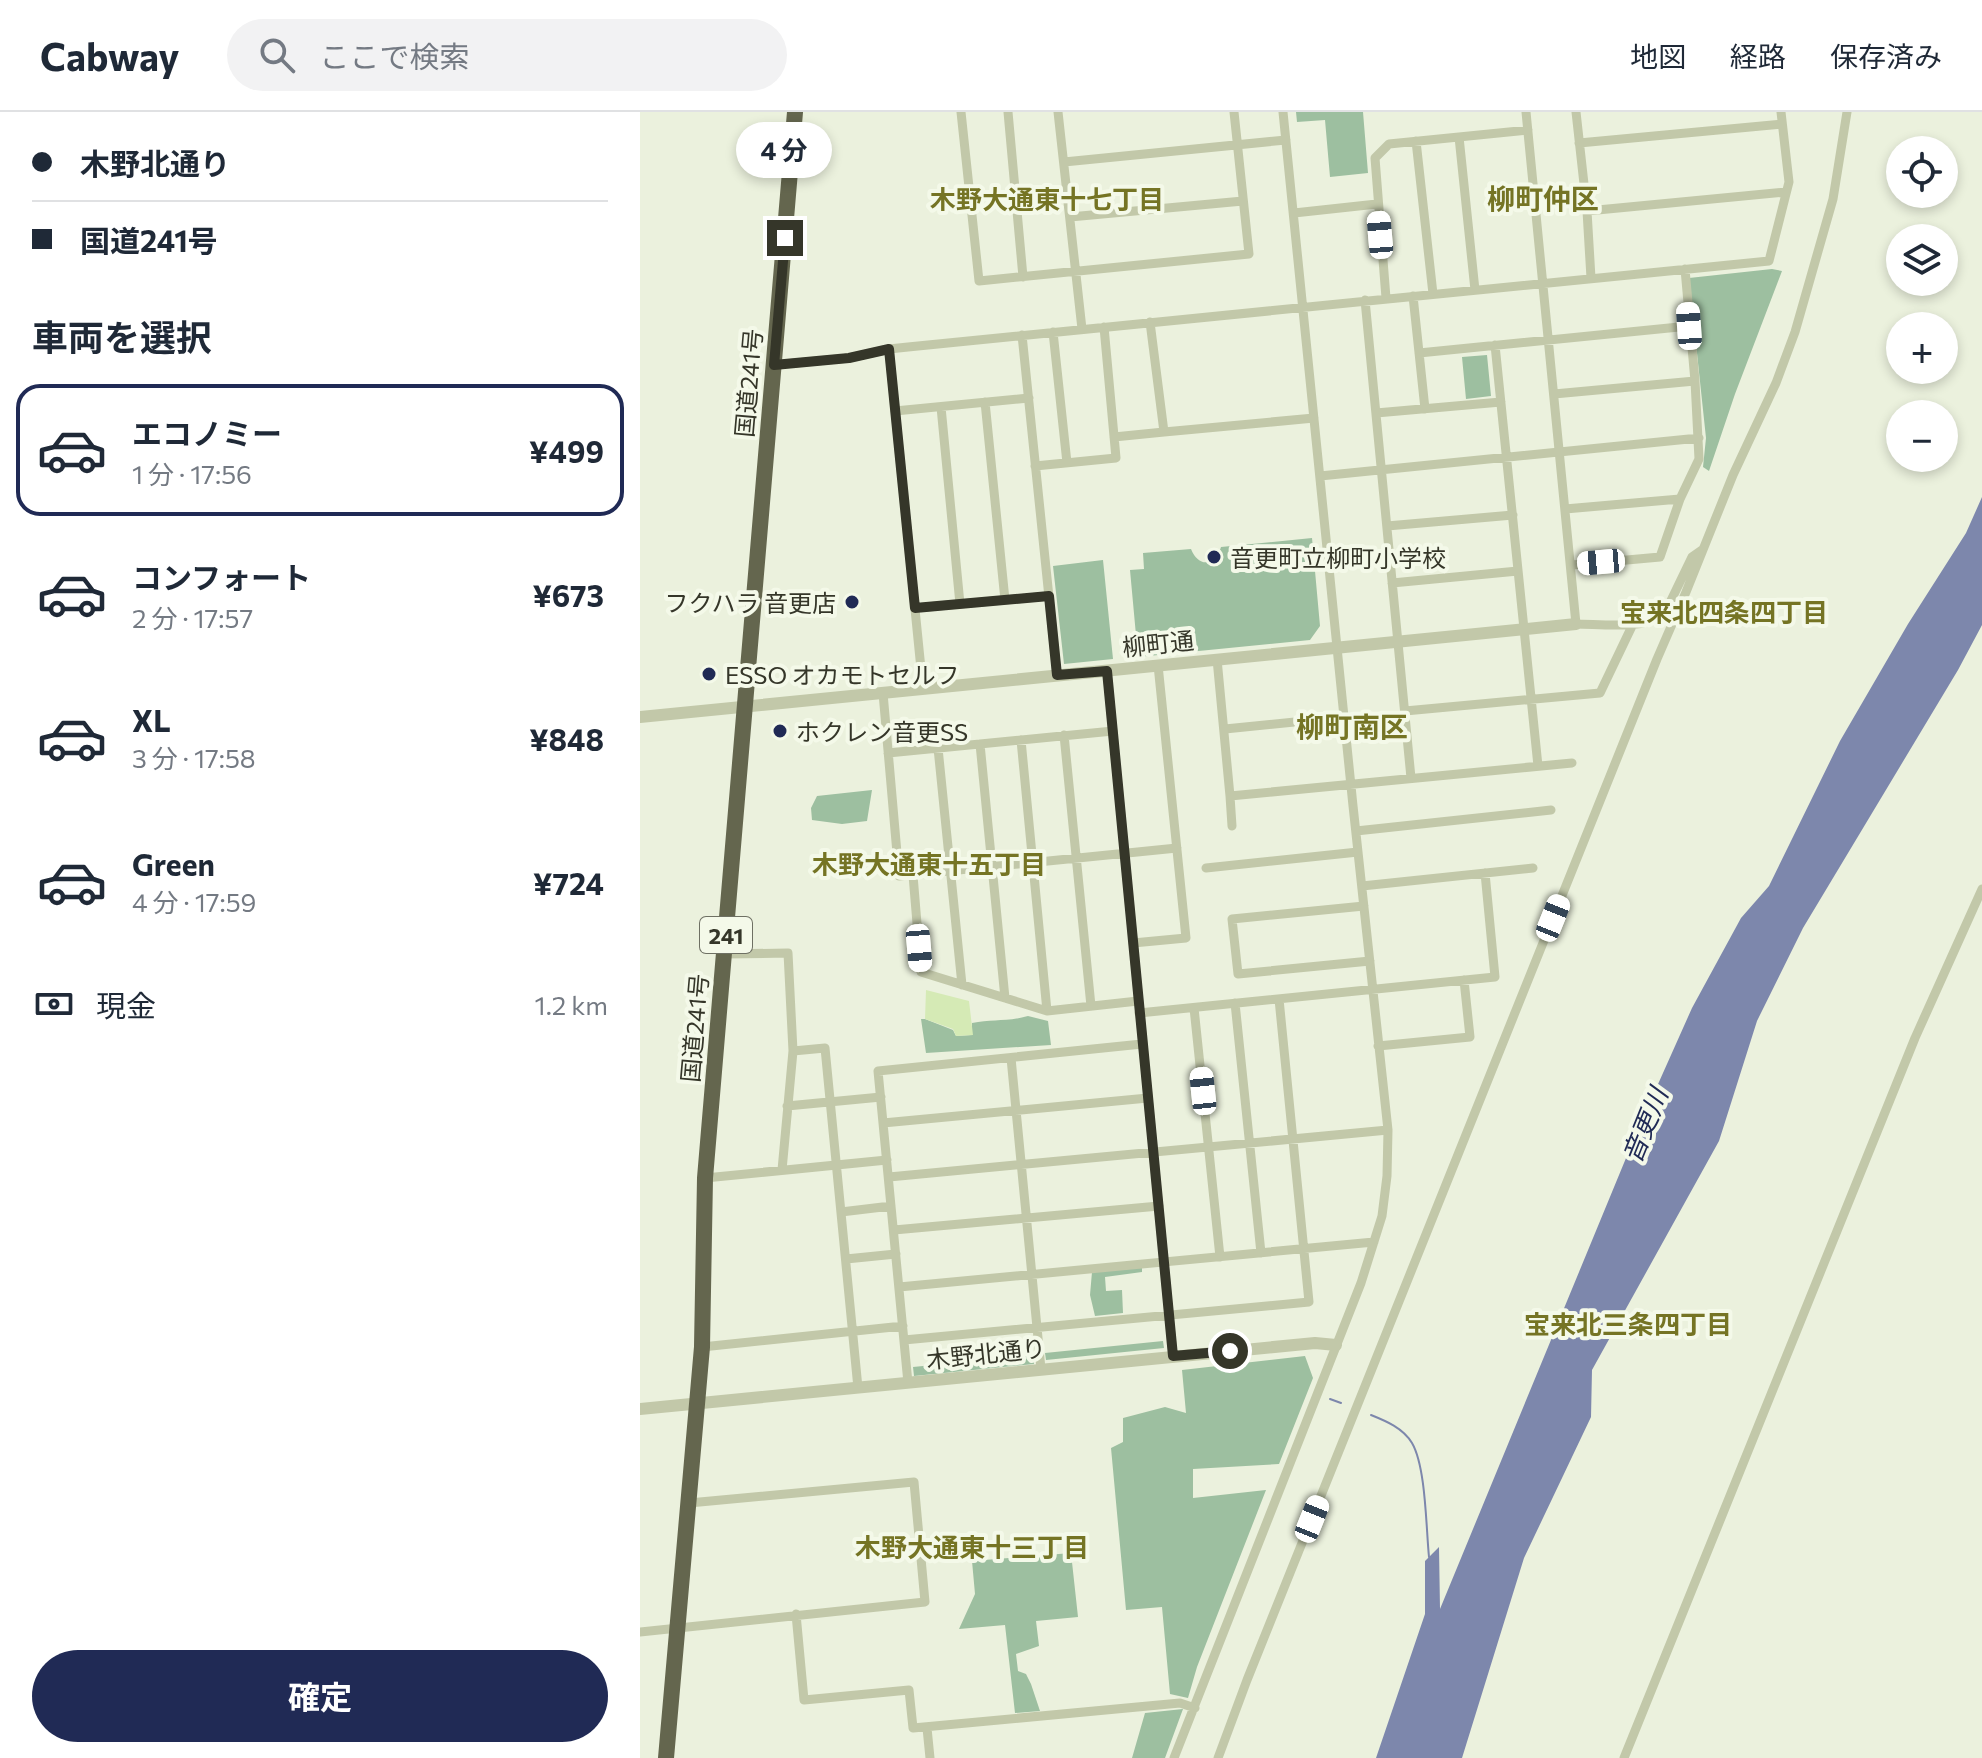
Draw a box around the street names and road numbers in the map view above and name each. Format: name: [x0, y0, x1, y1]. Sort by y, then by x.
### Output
street label: 国道241号: [729, 328, 767, 438]
street label: 柳町通: [1121, 625, 1195, 661]
road number: 241: [700, 917, 752, 953]
street label: 国道241号: [675, 973, 713, 1083]
street label: 木野北通り: [925, 1332, 1047, 1374]

